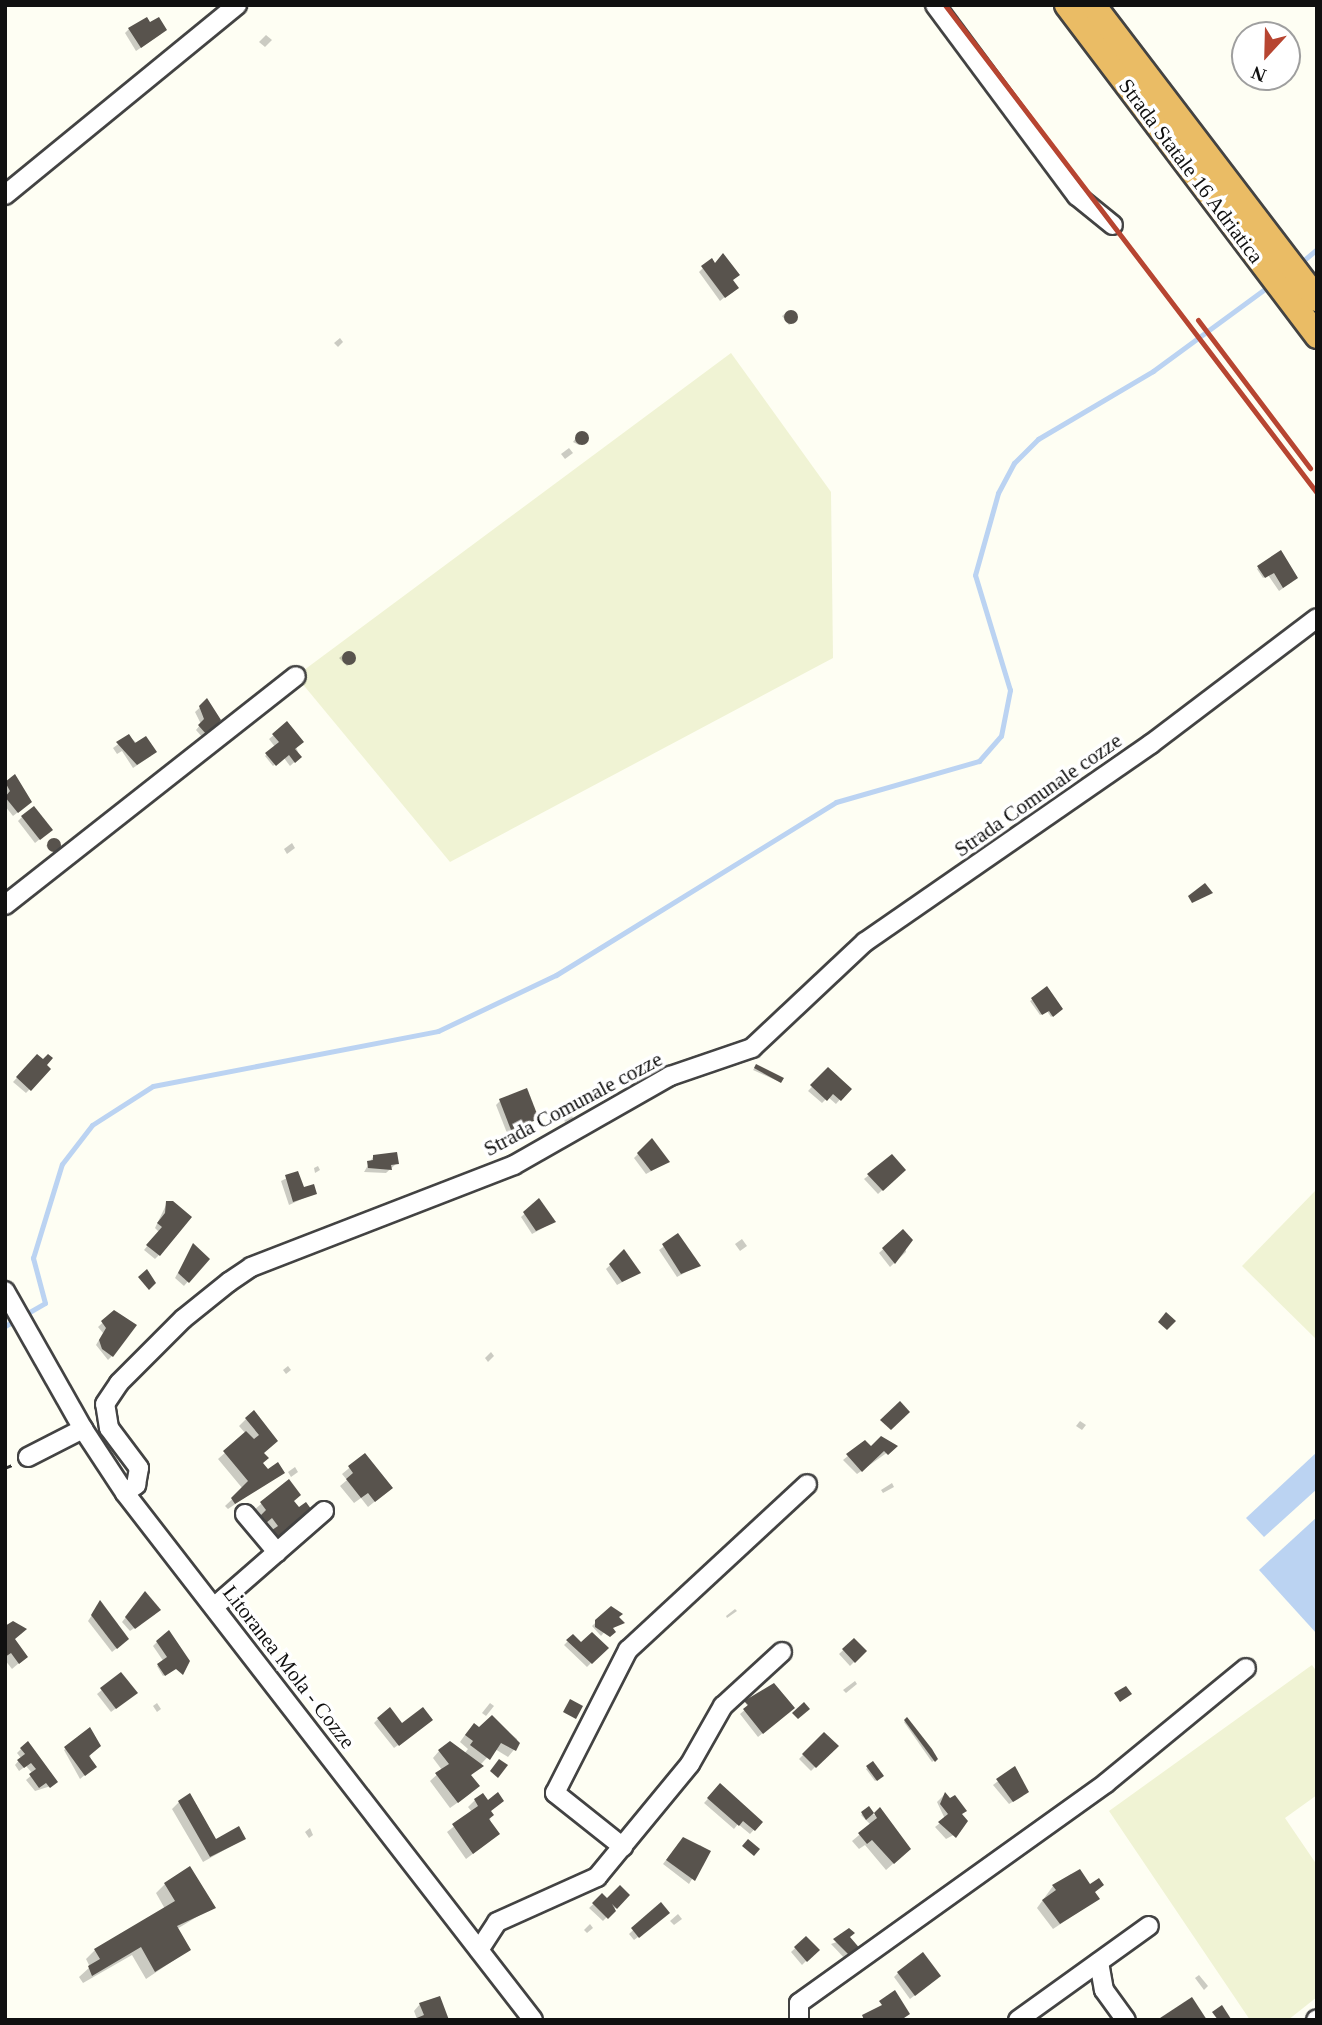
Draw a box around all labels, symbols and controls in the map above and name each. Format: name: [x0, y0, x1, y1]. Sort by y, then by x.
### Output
north arrow: [1231, 21, 1301, 91]
text: N: [1248, 62, 1269, 86]
street label: Strada Statale 16 Adriatica: [1113, 73, 1269, 269]
street label: Strada Comunale cozze: [950, 728, 1126, 862]
street label: Strada Comunale cozze: [480, 1046, 666, 1162]
street label: Litoranea Mola - Cozze: [218, 1580, 360, 1754]

